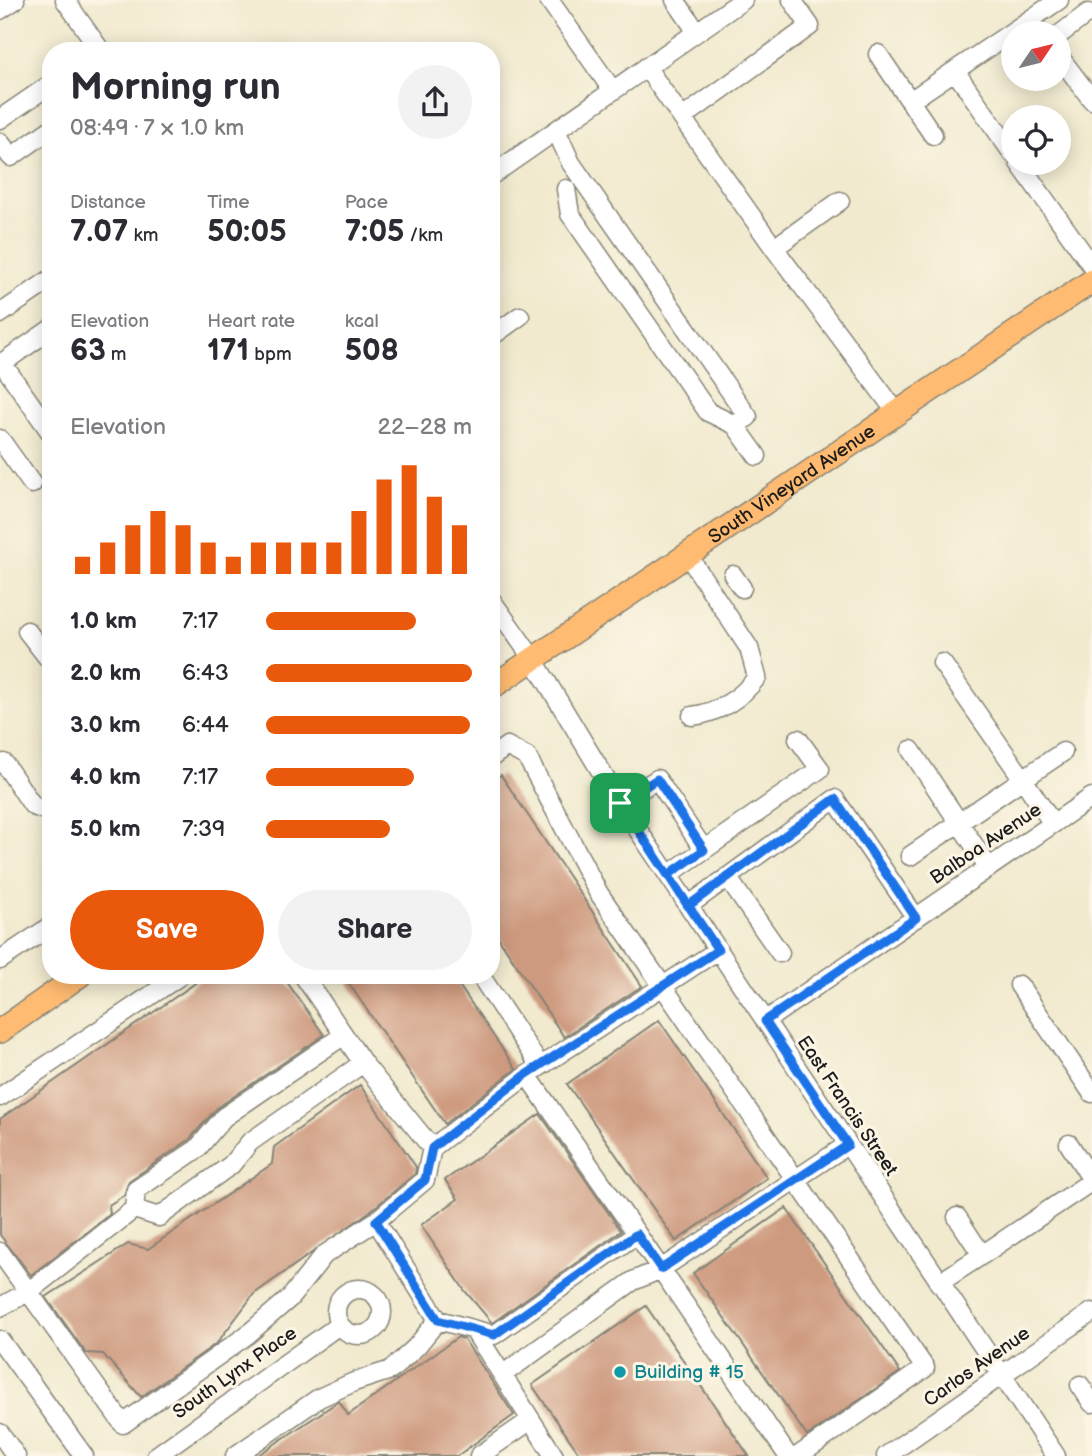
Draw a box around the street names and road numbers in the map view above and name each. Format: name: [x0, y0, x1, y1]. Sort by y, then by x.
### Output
street label: South Vineyard Avenue: [704, 419, 880, 549]
street label: Balboa Avenue: [926, 798, 1046, 890]
street label: East Francis Street: [792, 1032, 902, 1180]
street label: South Lynx Place: [169, 1322, 301, 1424]
street label: Carlos Avenue: [919, 1322, 1035, 1412]

